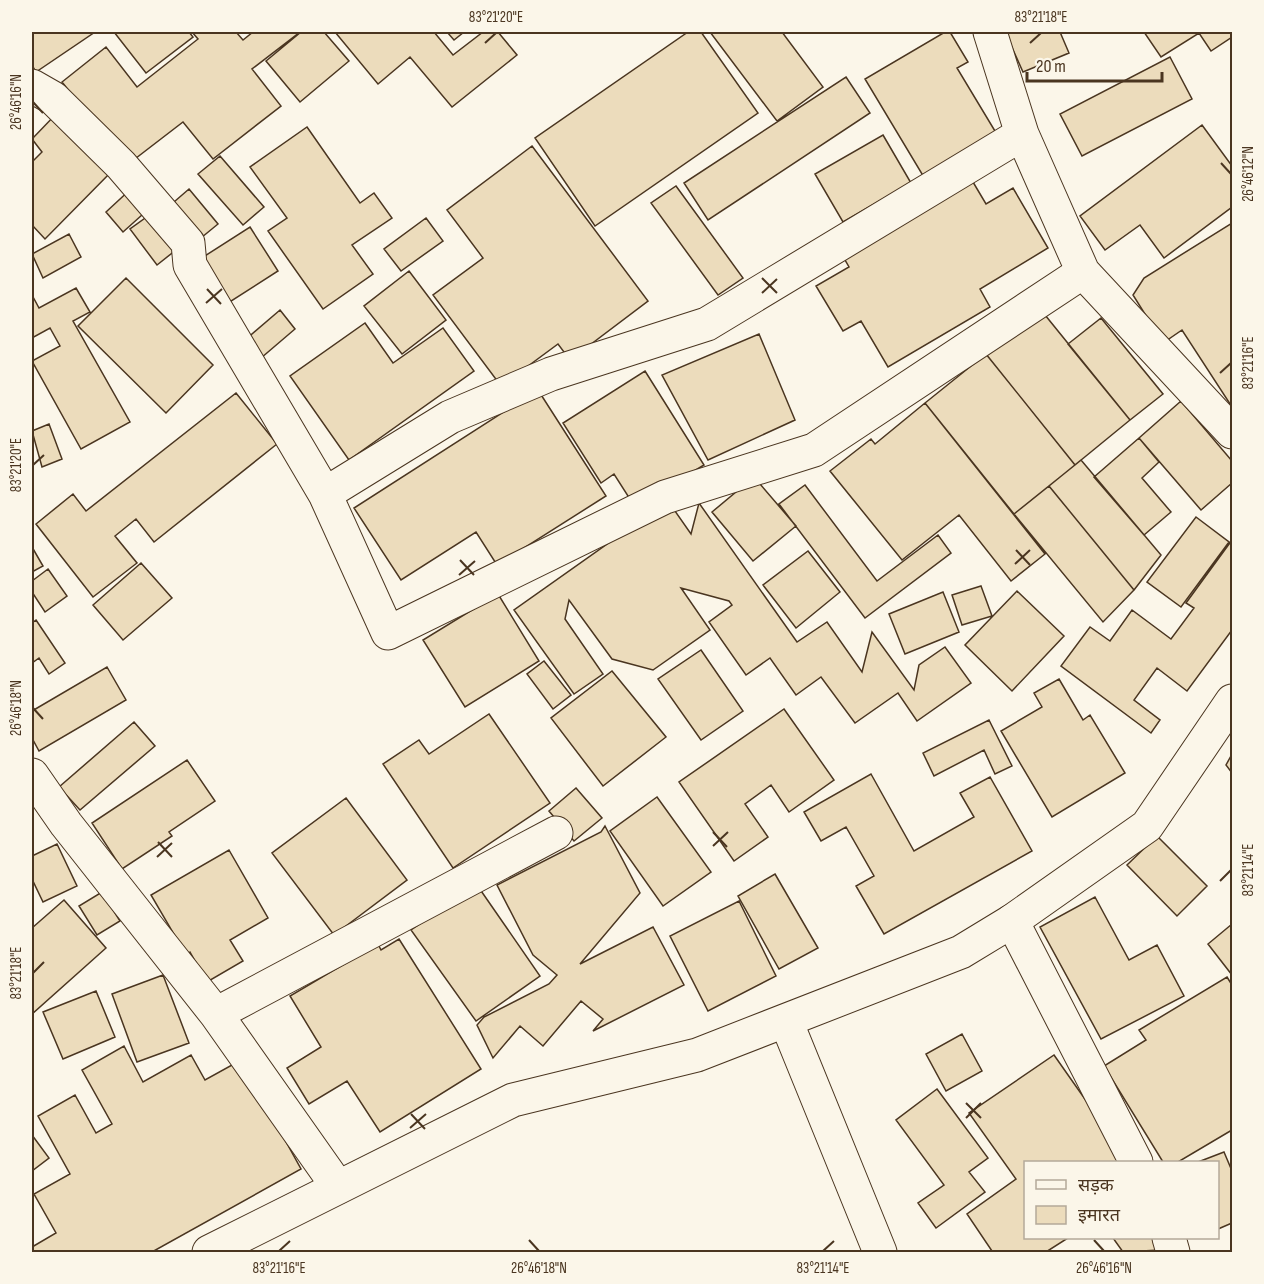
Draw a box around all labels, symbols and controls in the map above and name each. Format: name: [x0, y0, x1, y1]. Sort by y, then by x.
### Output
text: 83°21'20"E: [469, 8, 523, 27]
text: 83°21'18"E: [1014, 8, 1068, 27]
scale bar: [1027, 45, 1162, 83]
text: 20 m: [1036, 56, 1066, 77]
text: 26°46'16"N: [7, 74, 26, 130]
text: 26°46'12"N: [1239, 146, 1258, 202]
text: 83°21'16"E: [1239, 336, 1258, 390]
text: 83°21'20"E: [7, 438, 26, 492]
text: 26°46'18"N: [7, 680, 26, 736]
text: 83°21'14"E: [1239, 844, 1258, 896]
text: 83°21'18"E: [7, 946, 26, 1000]
legend: [1024, 1161, 1219, 1239]
text: सड़क: [1078, 1175, 1115, 1196]
text: इमारत: [1078, 1205, 1121, 1226]
text: 83°21'16"E: [252, 1259, 306, 1278]
text: 26°46'18"N: [511, 1259, 567, 1278]
text: 83°21'14"E: [797, 1259, 849, 1278]
text: 26°46'16"N: [1076, 1259, 1132, 1278]

